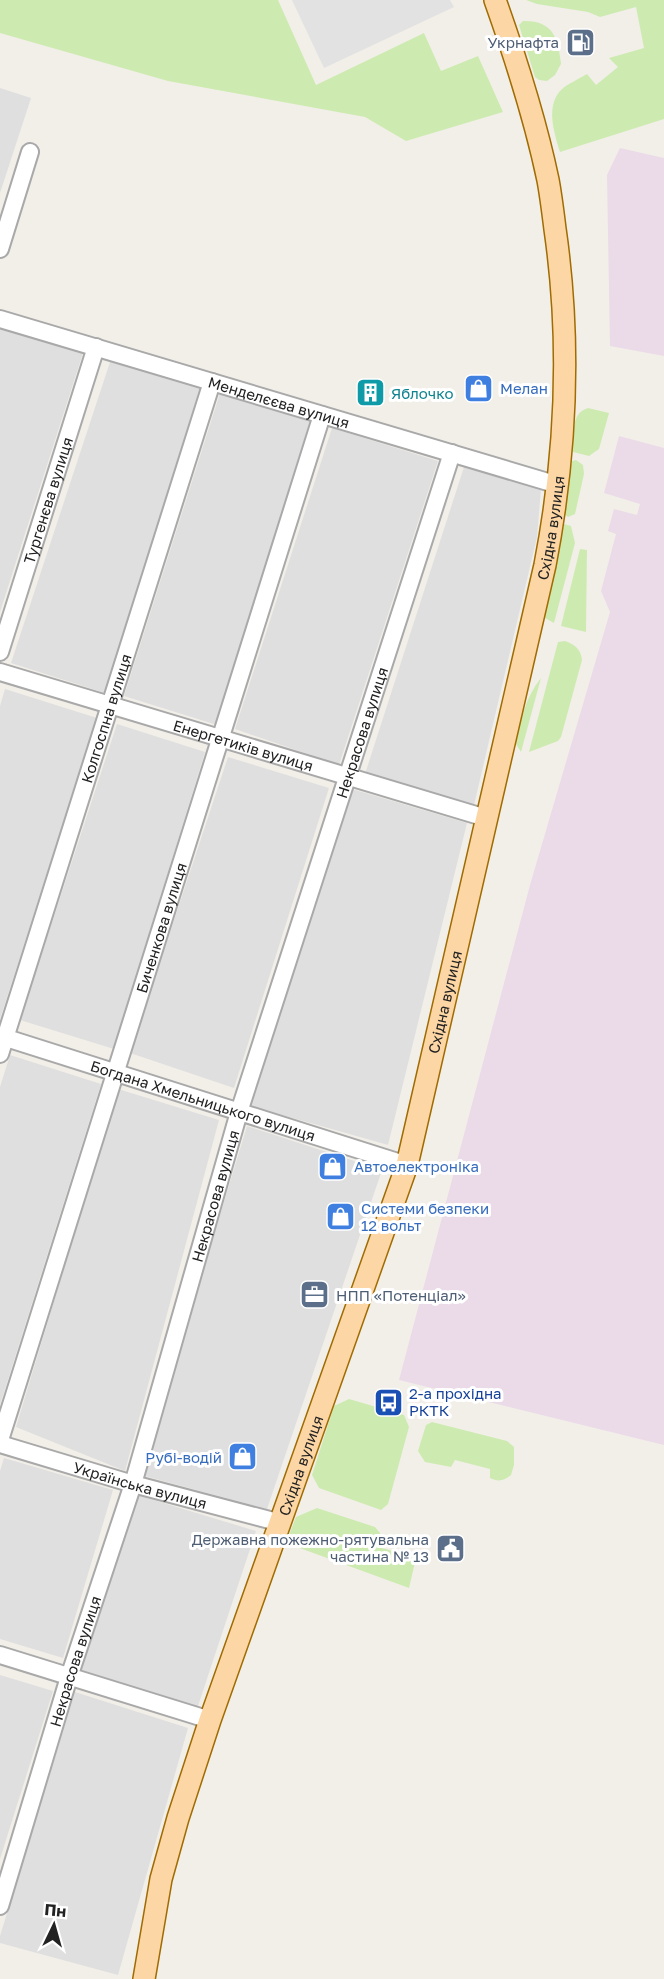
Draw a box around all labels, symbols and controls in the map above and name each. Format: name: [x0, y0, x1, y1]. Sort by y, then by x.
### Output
fuel station icon: Укрнафта: [564, 26, 596, 58]
place label: Укрнафта: [488, 33, 559, 51]
street label: Менделєєва вулиця: [206, 372, 352, 431]
shop icon: Мелан: [463, 372, 495, 404]
building icon: Яблочко: [354, 377, 386, 409]
place label: Мелан: [500, 379, 548, 397]
place label: Яблочко: [391, 384, 453, 402]
street label: Тургенєва вулиця: [19, 435, 76, 566]
street label: Східна вулиця: [533, 475, 567, 582]
street label: Колгоспна вулиця: [77, 651, 135, 785]
street label: Некрасова вулиця: [332, 665, 391, 800]
street label: Енергетиків вулиця: [171, 716, 315, 775]
street label: Биченкова вулиця: [132, 860, 190, 995]
street label: Східна вулиця: [424, 949, 465, 1055]
street label: Богдана Хмельницького вулиця: [88, 1056, 318, 1144]
street label: Некрасова вулиця: [188, 1128, 242, 1264]
shop icon: Автоелектроніка: [317, 1150, 349, 1182]
place label: Автоелектроніка: [354, 1157, 479, 1175]
place label: Системи безпеки 12 вольт: [361, 1199, 489, 1234]
shop icon: Системи безпеки 12 вольт: [324, 1201, 356, 1233]
office icon: НПП «Потенціал»: [299, 1279, 331, 1311]
place label: НПП «Потенціал»: [336, 1286, 466, 1304]
place label: 2-а прохідна РКТК: [409, 1384, 502, 1419]
bus stop icon: 2-а прохідна РКТК: [372, 1386, 404, 1418]
street label: Східна вулиця: [274, 1413, 326, 1518]
shop icon: Рубі-водій: [227, 1441, 259, 1473]
place label: Рубі-водій: [145, 1448, 222, 1466]
street label: Українська вулиця: [71, 1458, 209, 1512]
place label: Державна пожежно-рятувальна частина № 13: [192, 1530, 429, 1565]
public building icon: Державна пожежно-рятувальна частина № 13: [434, 1532, 466, 1564]
street label: Некрасова вулиця: [46, 1593, 104, 1729]
north arrow: [24, 1895, 84, 1955]
text: Пн: [44, 1899, 67, 1921]

